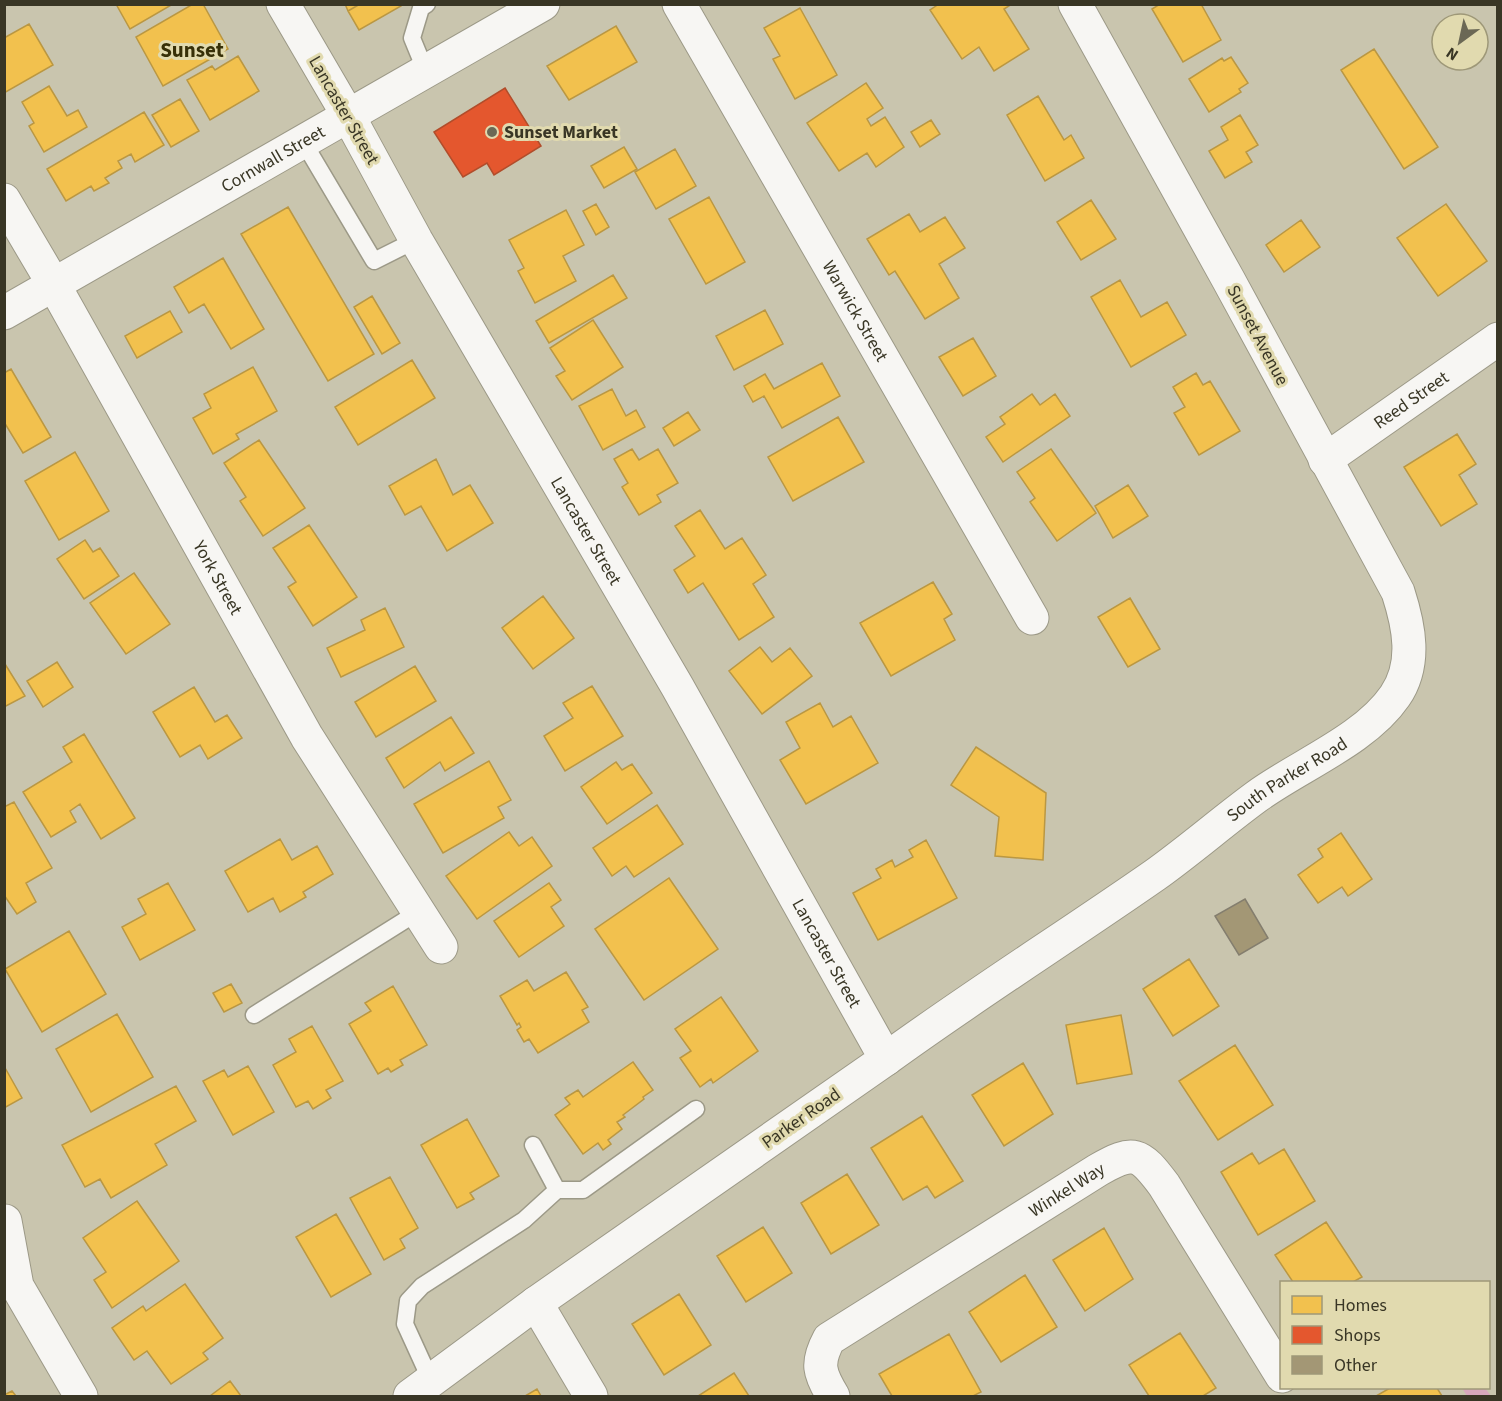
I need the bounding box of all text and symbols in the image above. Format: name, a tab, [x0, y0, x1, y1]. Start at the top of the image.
north arrow	[1430, 12, 1490, 72]
district label: Sunset	[160, 35, 224, 65]
text: N	[1442, 42, 1463, 66]
street label: Lancaster Street	[302, 51, 385, 169]
street label: Cornwall Street	[217, 120, 330, 199]
place label: Sunset Market	[504, 120, 618, 145]
marker: Sunset Market	[485, 125, 499, 139]
street label: Warwick Street	[816, 256, 894, 366]
street label: Sunset Avenue	[1221, 280, 1295, 390]
street label: Reed Street	[1369, 365, 1454, 435]
street label: Lancaster Street	[544, 472, 627, 590]
street label: York Street	[186, 535, 248, 620]
street label: South Parker Road	[1221, 731, 1353, 828]
street label: Lancaster Street	[786, 894, 867, 1013]
street label: Parker Road	[757, 1082, 846, 1155]
street label: Winkel Way	[1024, 1156, 1110, 1223]
legend	[1280, 1281, 1490, 1389]
text: Homes	[1334, 1293, 1387, 1318]
text: Shops	[1334, 1323, 1381, 1348]
text: Other	[1334, 1353, 1378, 1378]

